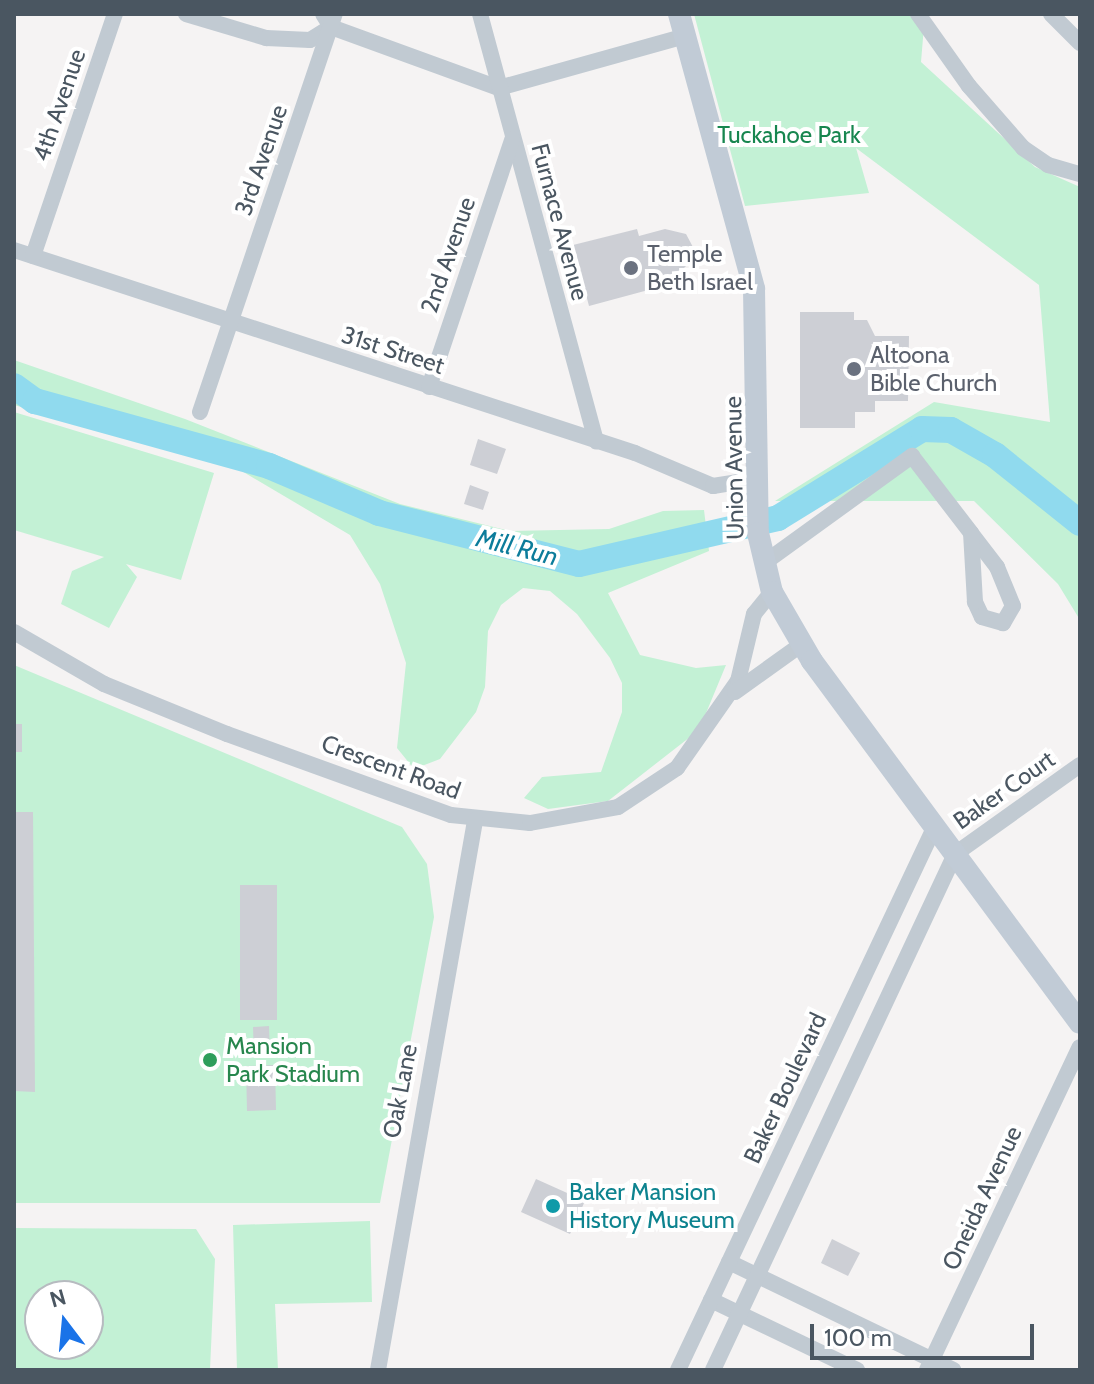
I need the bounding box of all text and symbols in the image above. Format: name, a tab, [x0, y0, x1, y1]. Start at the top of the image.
street label: 4th Avenue	[26, 45, 92, 165]
street label: 3rd Avenue	[229, 101, 293, 219]
park label: Tuckahoe Park	[717, 121, 861, 149]
street label: Furnace Avenue	[525, 140, 595, 304]
street label: 2nd Avenue	[415, 193, 481, 317]
place label: Temple Beth Israel	[647, 240, 753, 296]
marker: Temple Beth Israel	[622, 259, 640, 277]
street label: 31st Street	[338, 320, 448, 380]
place label: Altoona Bible Church	[870, 341, 997, 397]
marker: Altoona Bible Church	[845, 360, 863, 378]
street label: Union Avenue	[718, 396, 750, 540]
water label: Mill Run	[473, 523, 561, 573]
street label: Crescent Road	[318, 729, 464, 805]
street label: Baker Court	[948, 745, 1060, 835]
street label: Baker Boulevard	[738, 1008, 832, 1168]
place label: Mansion Park Stadium	[226, 1032, 360, 1088]
street label: Oak Lane	[377, 1042, 423, 1140]
marker: Mansion Park Stadium	[201, 1051, 219, 1069]
street label: Oneida Avenue	[936, 1121, 1028, 1275]
place label: Baker Mansion History Museum	[569, 1178, 735, 1234]
marker: Baker Mansion History Museum	[544, 1197, 562, 1215]
north arrow	[24, 1280, 104, 1360]
text: N	[47, 1283, 69, 1313]
scale bar	[814, 1308, 1038, 1358]
text: 100 m	[824, 1323, 892, 1352]

